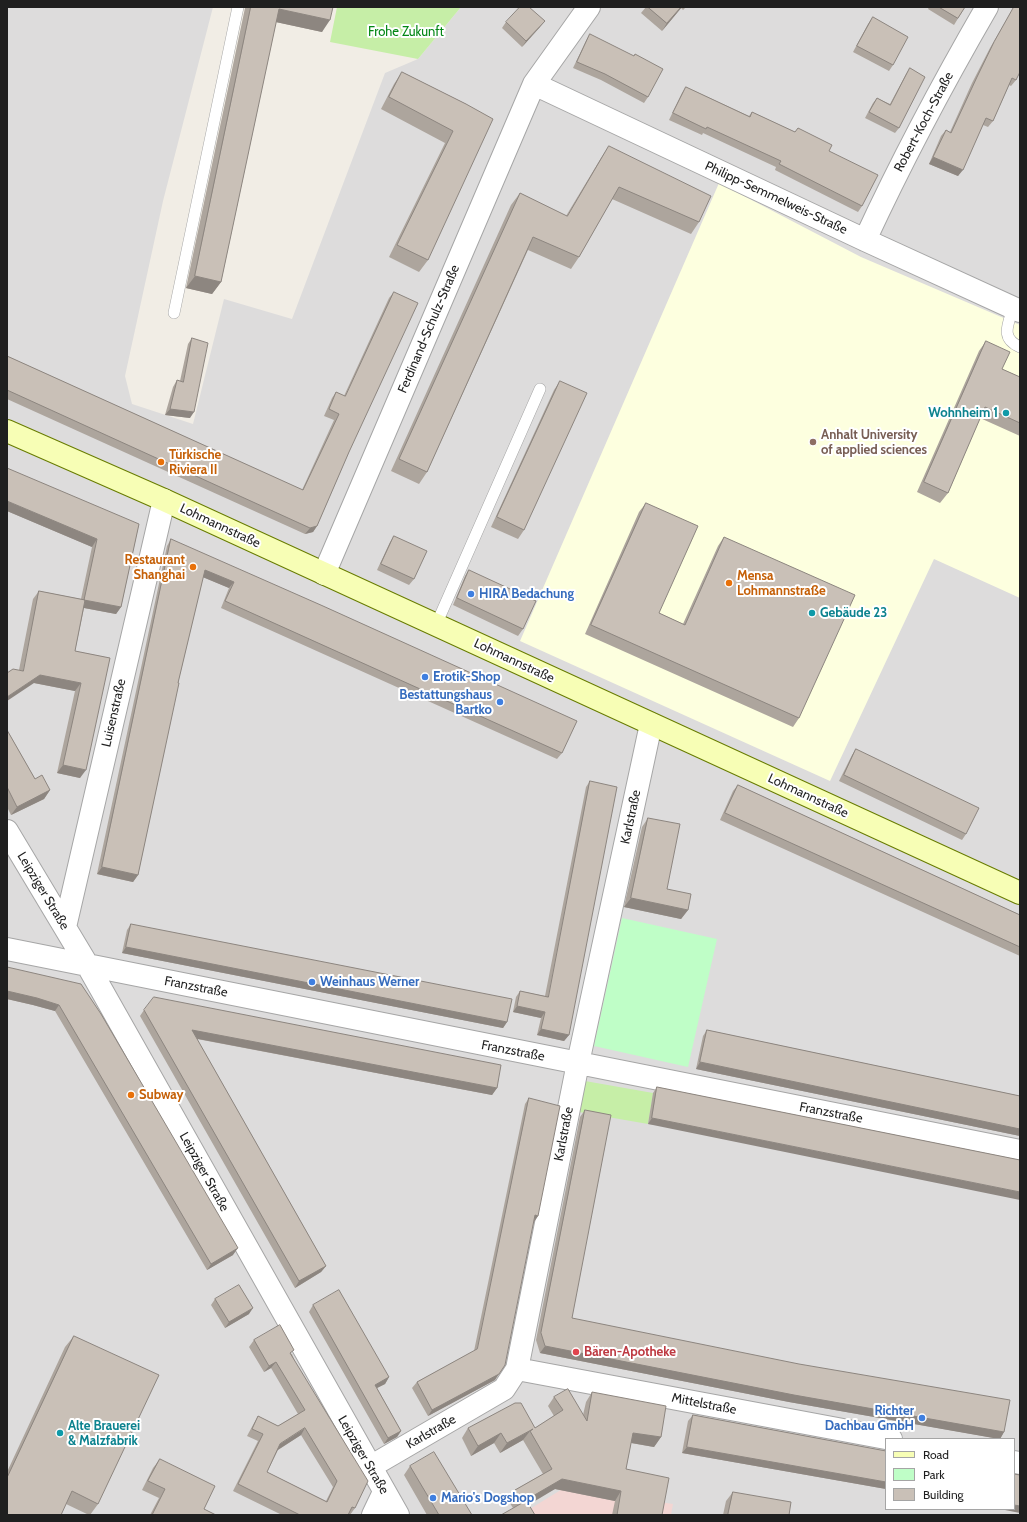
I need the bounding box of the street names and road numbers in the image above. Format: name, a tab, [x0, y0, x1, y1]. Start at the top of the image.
street label: Robert-Koch-Straße	[891, 69, 957, 175]
street label: Philipp-Semmelweis-Straße	[702, 158, 850, 238]
street label: Ferdinand-Schulz-Straße	[395, 262, 463, 396]
street label: Lohmannstraße	[177, 501, 263, 551]
street label: Lohmannstraße	[471, 636, 557, 686]
street label: Luisenstraße	[99, 677, 129, 749]
street label: Lohmannstraße	[765, 771, 851, 821]
street label: Karlstraße	[618, 789, 644, 845]
street label: Leipziger Straße	[14, 849, 72, 933]
street label: Franzstraße	[163, 973, 229, 1001]
street label: Franzstraße	[480, 1037, 546, 1065]
street label: Franzstraße	[798, 1099, 864, 1127]
street label: Karlstraße	[551, 1106, 577, 1162]
street label: Leipziger Straße	[176, 1130, 232, 1214]
street label: Mittelstraße	[670, 1390, 738, 1418]
street label: Karlstraße	[403, 1412, 459, 1452]
street label: Leipziger Straße	[334, 1413, 392, 1497]

